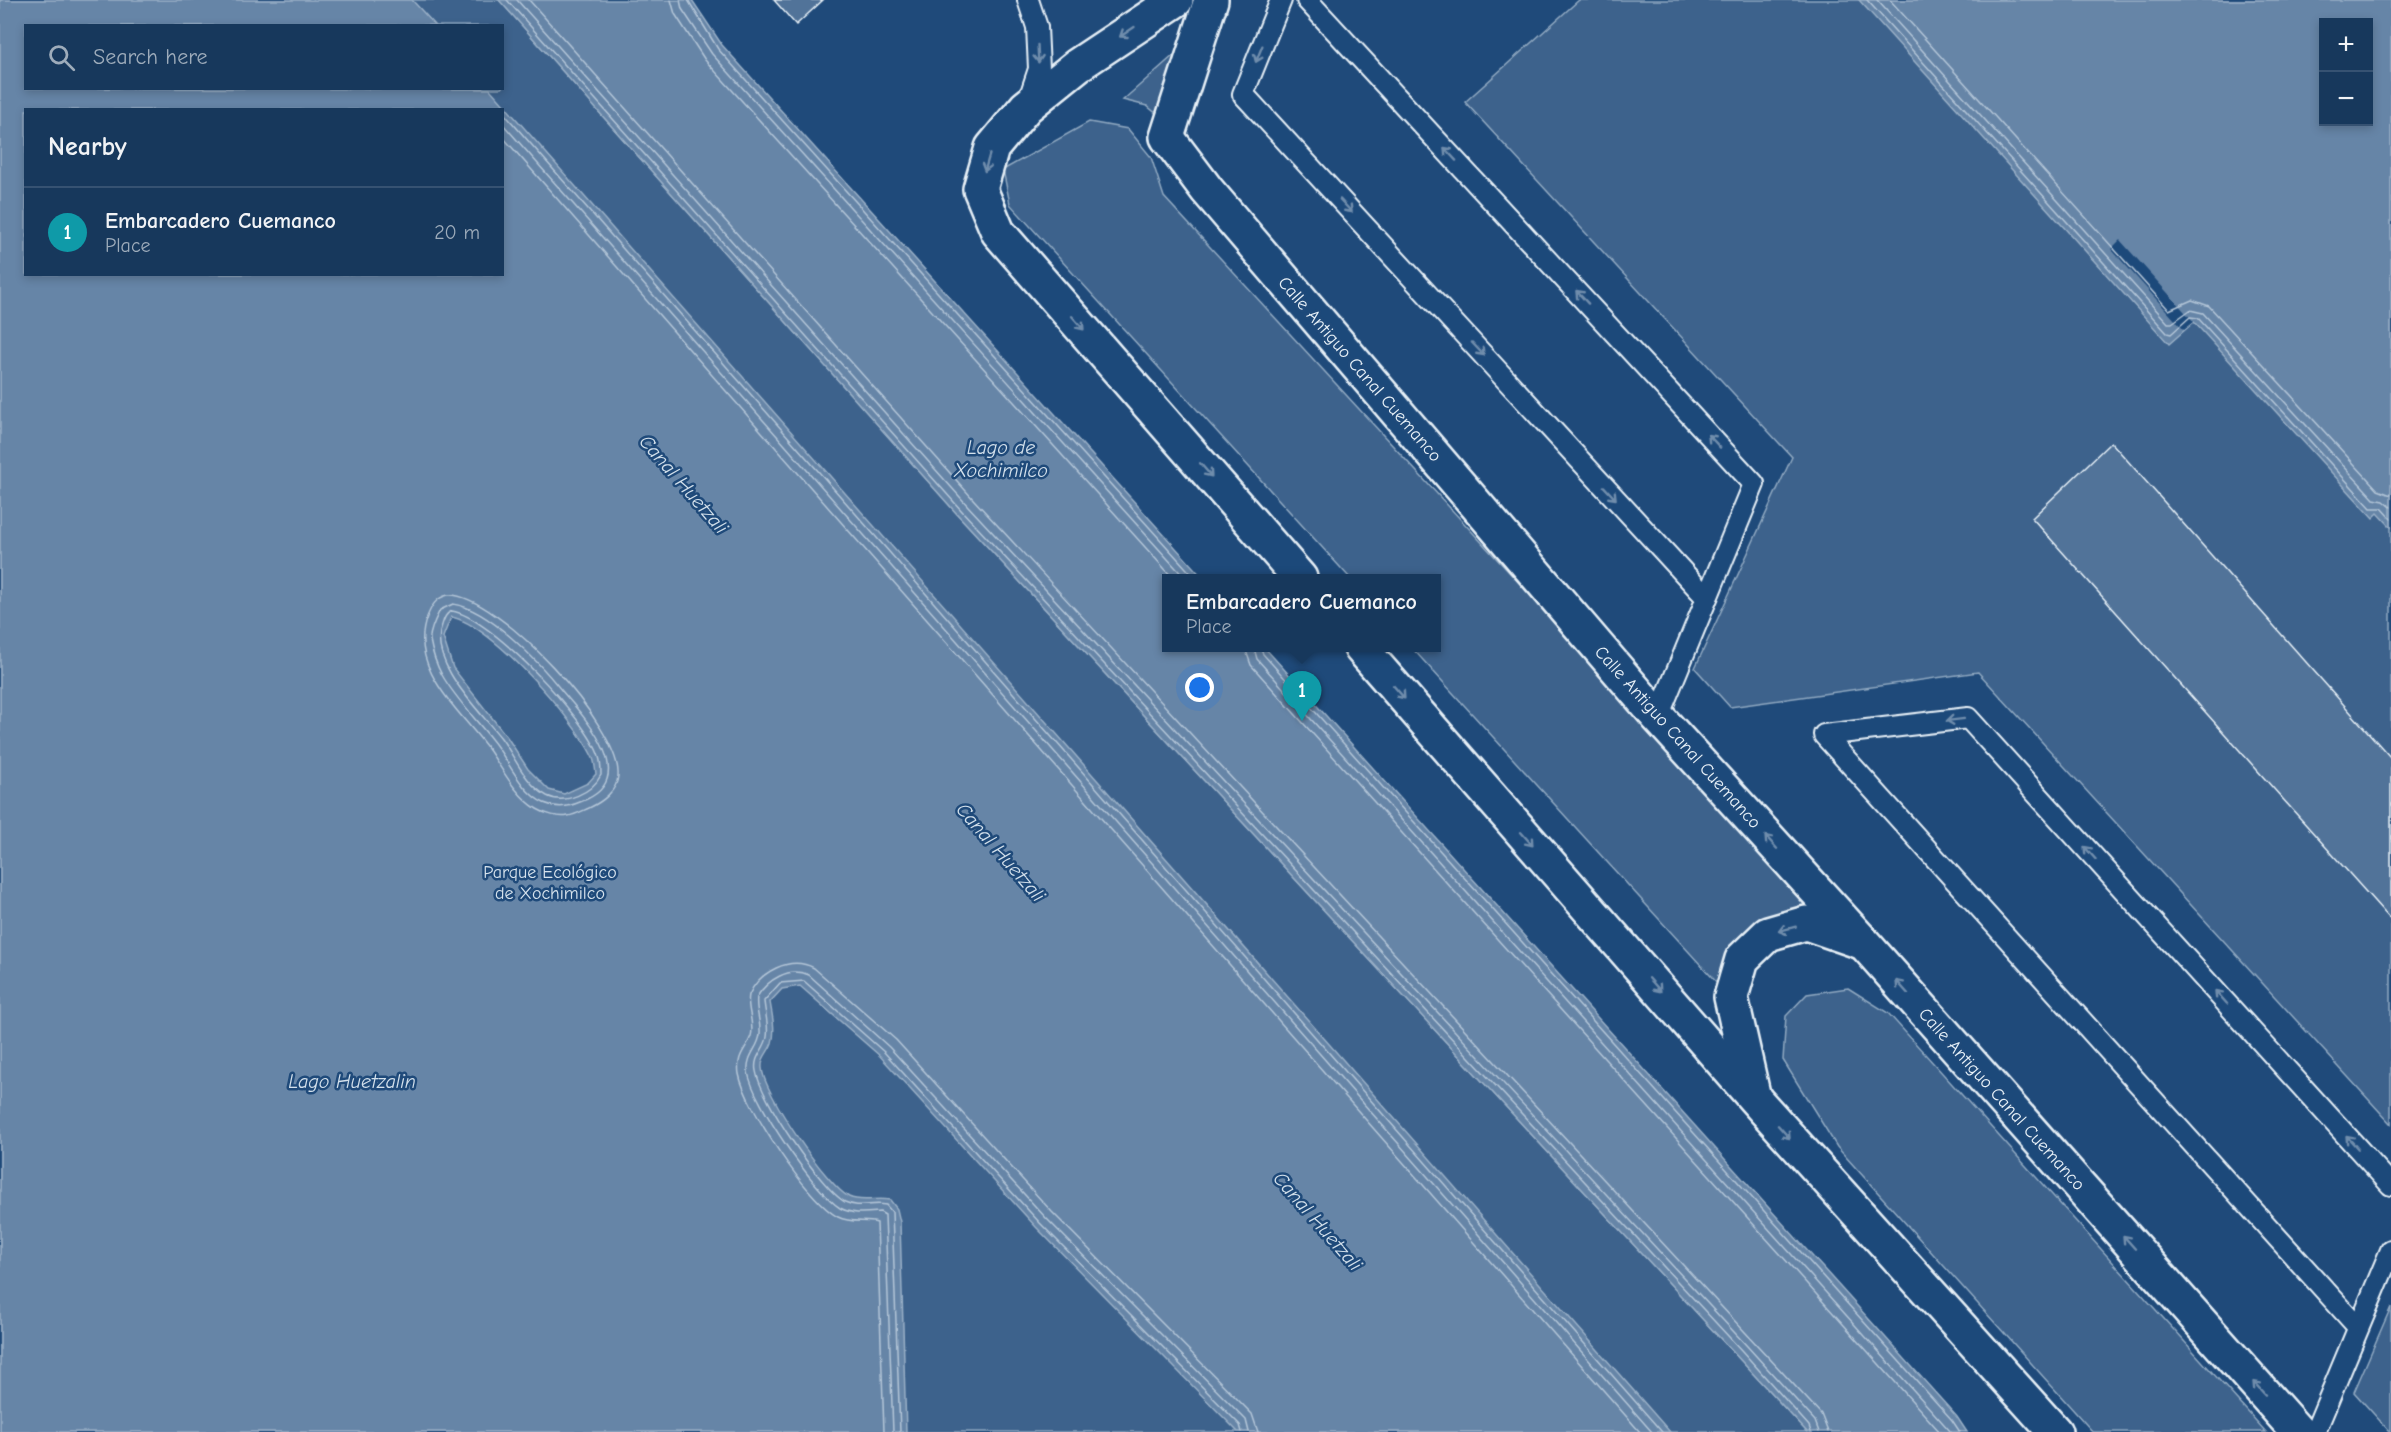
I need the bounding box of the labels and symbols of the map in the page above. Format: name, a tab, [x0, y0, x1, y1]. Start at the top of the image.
one-way arrow	[1119, 27, 1136, 39]
one-way arrow	[1033, 43, 1044, 63]
one-way arrow	[1253, 45, 1264, 63]
one-way arrow	[1442, 147, 1457, 162]
one-way arrow	[981, 153, 992, 172]
one-way arrow	[1338, 198, 1352, 213]
street label: Calle Antiguo Canal Cuemanco	[1274, 273, 1446, 466]
one-way arrow	[1575, 290, 1589, 305]
one-way arrow	[1071, 315, 1085, 330]
one-way arrow	[1471, 342, 1485, 357]
water label: Canal Huetzali	[634, 430, 733, 539]
one-way arrow	[1707, 433, 1721, 448]
water label: Lago de Xochimilco	[953, 436, 1048, 482]
one-way arrow	[1199, 462, 1213, 477]
one-way arrow	[1603, 485, 1617, 500]
street label: Calle Antiguo Canal Cuemanco	[1590, 642, 1765, 833]
pin: 1	[1282, 672, 1322, 721]
your location	[1185, 673, 1214, 702]
one-way arrow	[1392, 684, 1406, 699]
one-way arrow	[1945, 714, 1965, 725]
water label: Canal Huetzali	[951, 798, 1050, 907]
one-way arrow	[1520, 831, 1534, 846]
one-way arrow	[1765, 835, 1779, 850]
one-way arrow	[2083, 846, 2097, 861]
park label: Parque Ecológico de Xochimilco	[483, 862, 617, 904]
one-way arrow	[1778, 923, 1797, 935]
one-way arrow	[1648, 978, 1662, 993]
one-way arrow	[1895, 980, 1909, 995]
one-way arrow	[2214, 990, 2228, 1005]
street label: Calle Antiguo Canal Cuemanco	[1914, 1004, 2089, 1195]
water label: Lago Huetzalin	[288, 1070, 416, 1093]
one-way arrow	[1777, 1124, 1791, 1139]
one-way arrow	[2345, 1135, 2359, 1150]
water label: Canal Huetzali	[1268, 1167, 1367, 1276]
one-way arrow	[2122, 1235, 2136, 1250]
one-way arrow	[2252, 1381, 2266, 1396]

